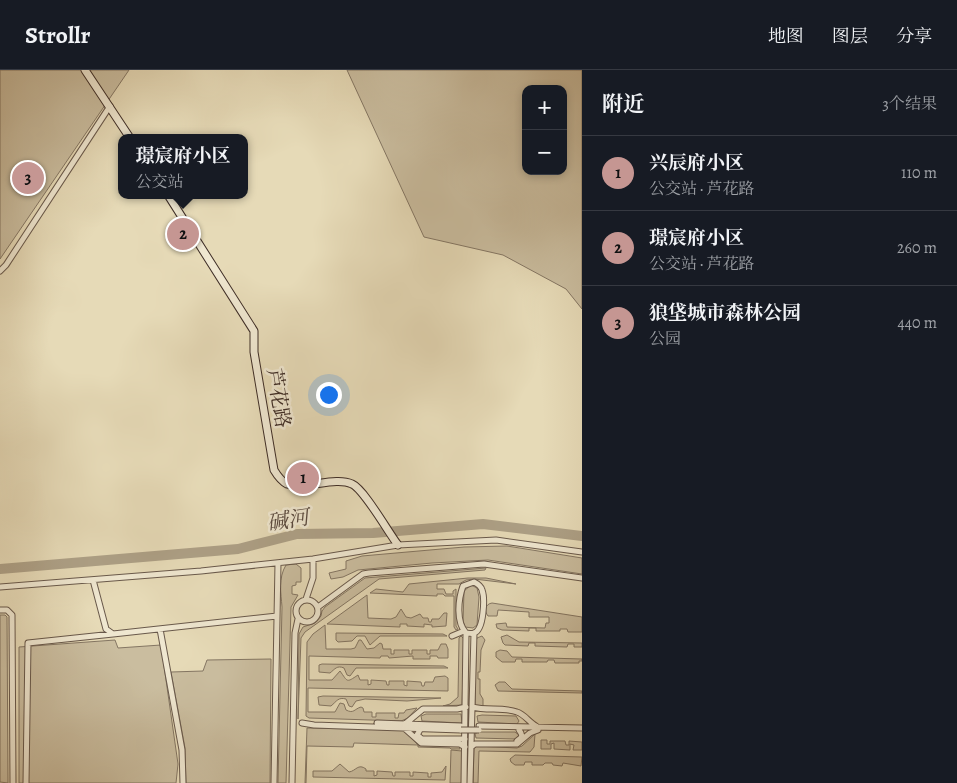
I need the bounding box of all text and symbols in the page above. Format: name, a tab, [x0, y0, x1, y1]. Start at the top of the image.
text: Strollr	[25, 19, 90, 51]
text: 地图	[768, 24, 804, 48]
text: 图层	[832, 24, 868, 48]
text: 分享	[896, 24, 932, 48]
map controls	[522, 85, 567, 175]
button: +	[522, 85, 567, 130]
text: 附近	[602, 90, 644, 118]
text: 3个结果	[882, 93, 937, 115]
button: −	[522, 130, 567, 175]
popup	[118, 134, 248, 199]
text: 璟宸府小区	[135, 143, 231, 169]
text: 兴辰府小区	[649, 150, 744, 176]
pin: 3	[12, 159, 44, 197]
text: 1	[615, 162, 621, 184]
text: 110 m	[901, 162, 937, 184]
text: 公交站	[135, 171, 184, 193]
text: 公交站 · 芦花路	[649, 178, 755, 200]
pin: 2	[167, 215, 199, 253]
text: 璟宸府小区	[649, 225, 744, 251]
text: 2	[614, 237, 622, 259]
text: 260 m	[897, 237, 937, 259]
text: 公交站 · 芦花路	[649, 253, 755, 275]
text: 狼垡城市森林公园	[649, 300, 801, 326]
text: 3	[615, 312, 621, 334]
text: 440 m	[897, 312, 937, 334]
text: 公园	[649, 328, 681, 350]
street label: 芦花路	[260, 366, 297, 430]
your location	[316, 382, 342, 408]
pin: 1	[287, 459, 319, 497]
water label: 碱河	[265, 502, 315, 537]

